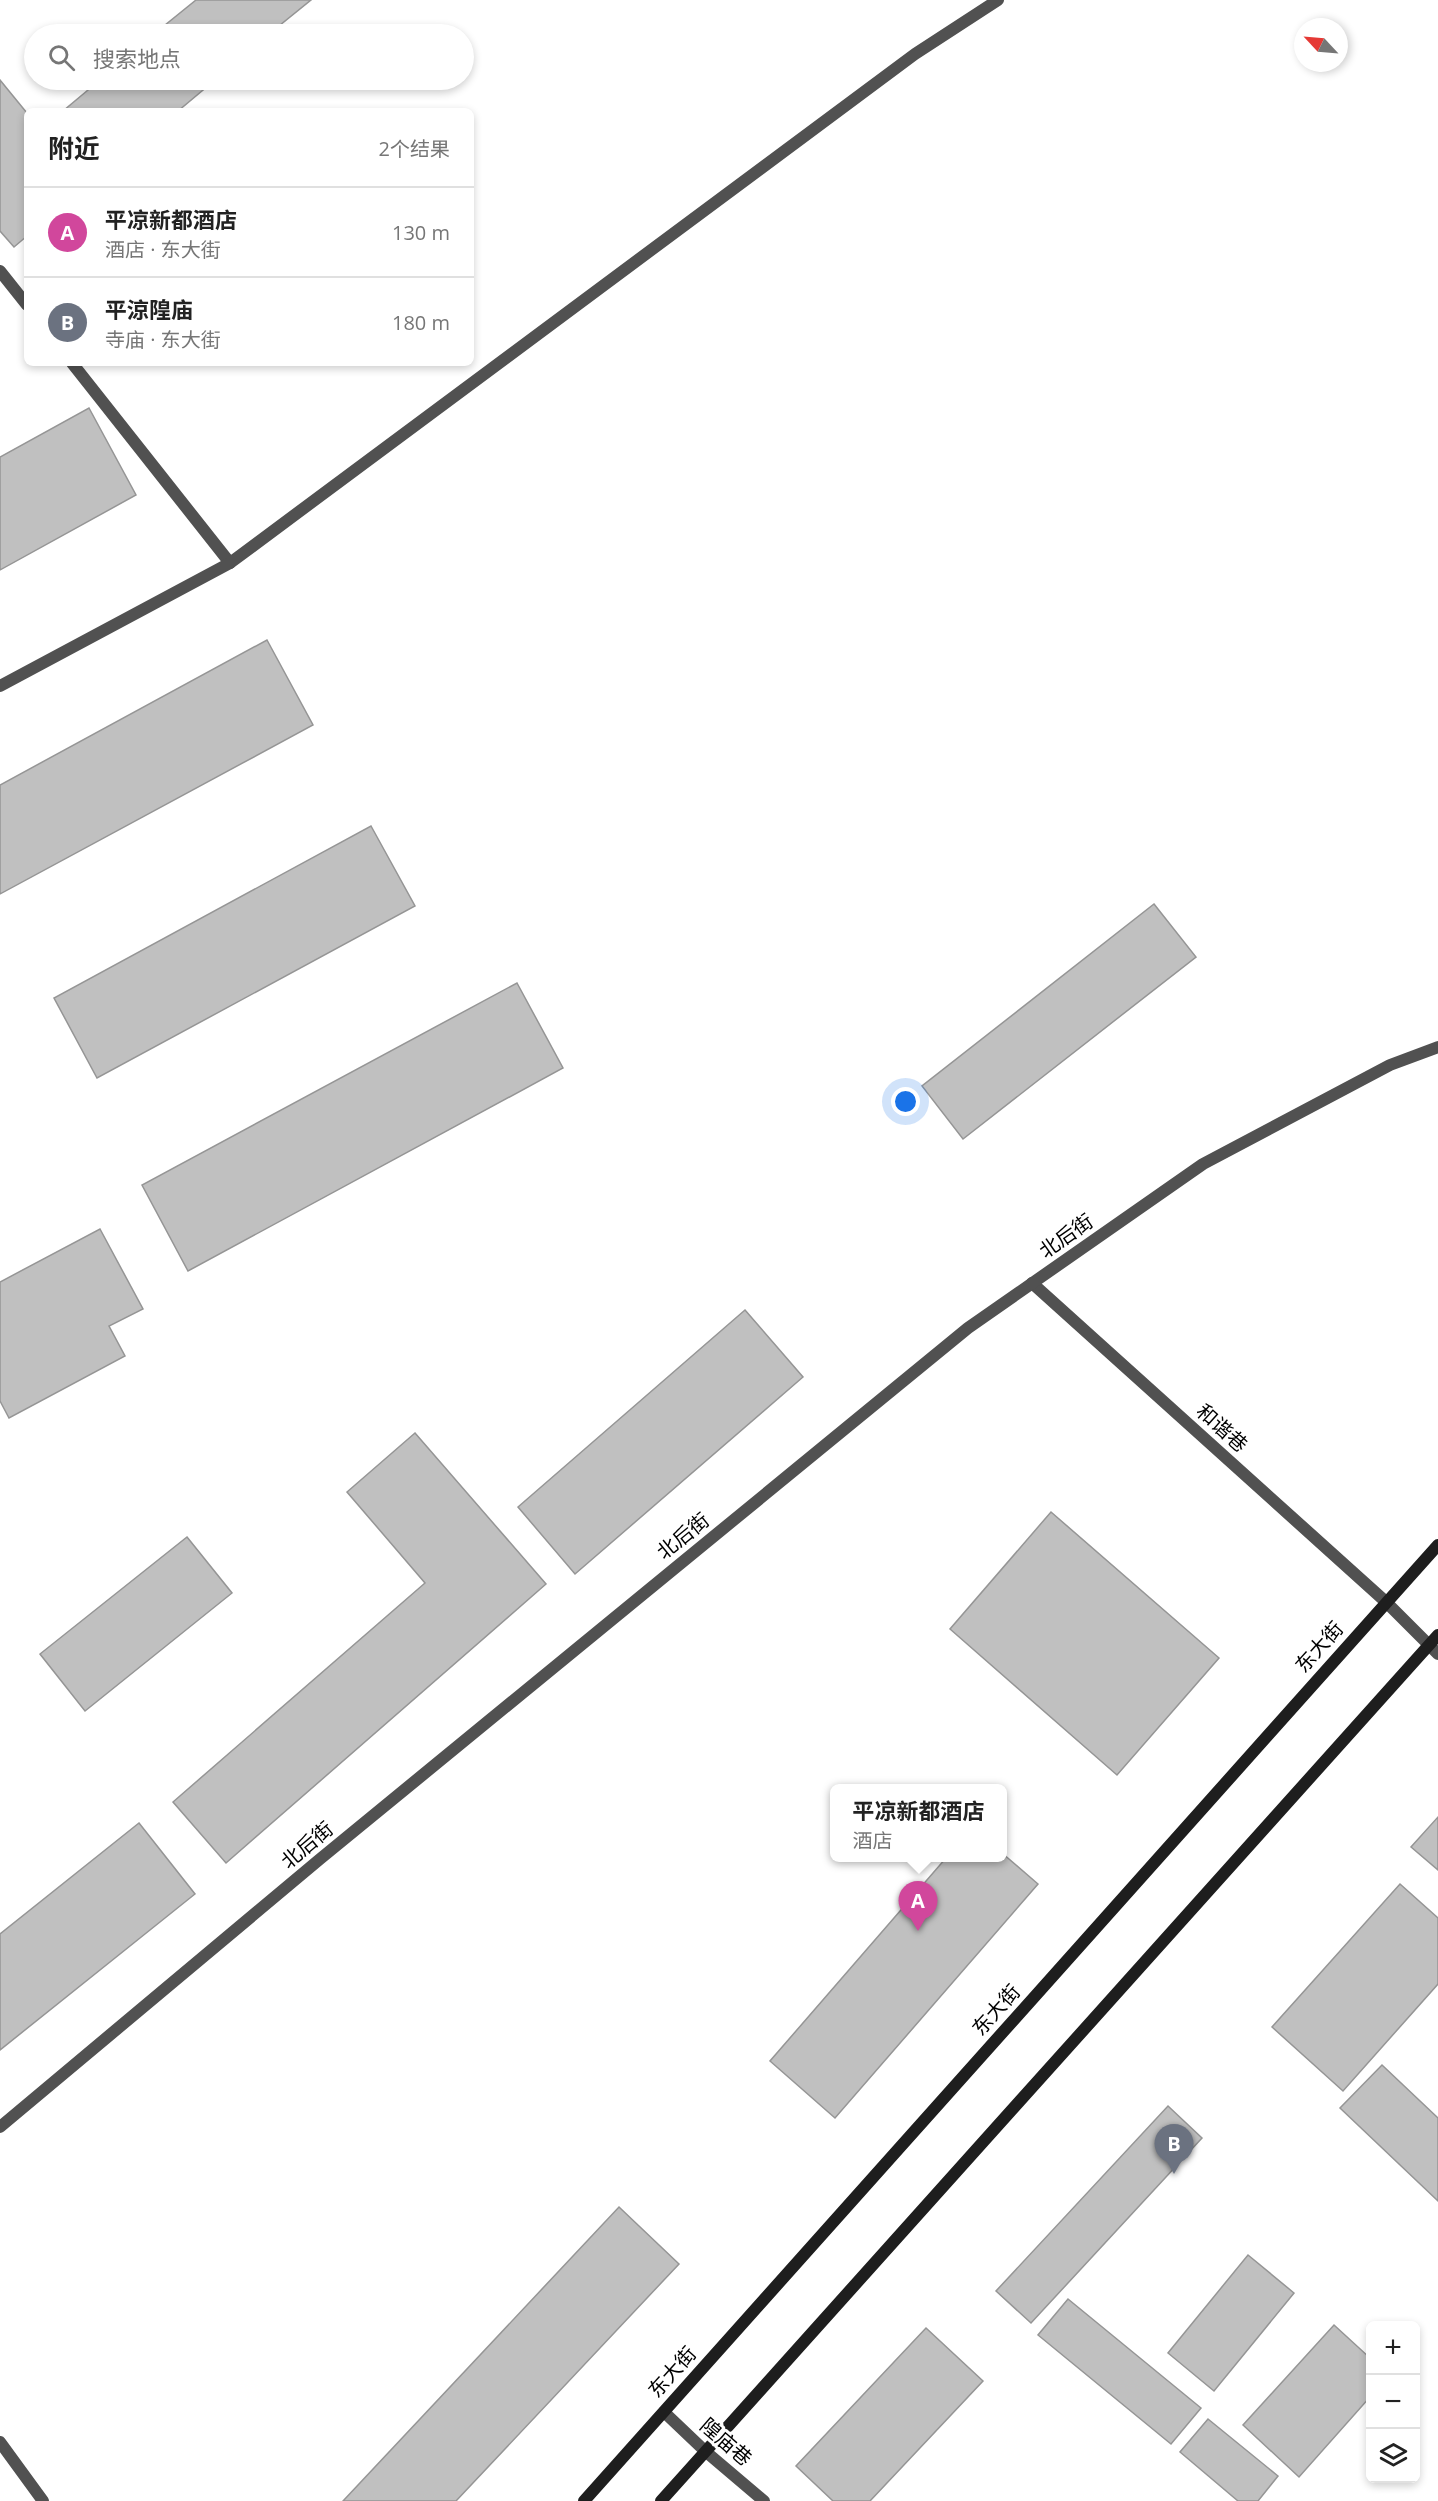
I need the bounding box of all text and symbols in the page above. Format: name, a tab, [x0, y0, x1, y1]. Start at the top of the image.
north arrow	[1294, 18, 1348, 72]
search box	[24, 24, 474, 90]
icon: search	[45, 41, 78, 74]
text: 搜索地点	[93, 43, 181, 73]
text: 附近	[48, 130, 100, 166]
text: 2个结果	[379, 135, 450, 162]
text: 平凉新都酒店	[105, 204, 237, 234]
text: A	[61, 219, 74, 246]
text: 130 m	[392, 219, 450, 246]
text: 酒店 · 东大街	[105, 236, 221, 263]
text: 平涼隍庙	[105, 294, 193, 324]
text: B	[61, 309, 74, 336]
text: 180 m	[392, 309, 450, 336]
text: 寺庙 · 东大街	[105, 326, 221, 353]
your location	[891, 1087, 920, 1116]
street label: 北后街	[1033, 1207, 1098, 1264]
street label: 和谐巷	[1191, 1398, 1254, 1458]
street label: 北后街	[651, 1506, 714, 1565]
street label: 东大街	[1289, 1615, 1349, 1678]
popup	[830, 1784, 1007, 1862]
text: 平凉新都酒店	[852, 1795, 985, 1825]
street label: 北后街	[275, 1815, 338, 1874]
text: 酒店	[852, 1827, 892, 1854]
pin: A	[898, 1882, 938, 1931]
street label: 东大街	[966, 1978, 1026, 2041]
pin: B	[1154, 2124, 1194, 2174]
map controls	[1366, 2321, 1420, 2483]
button: +	[1366, 2321, 1420, 2375]
street label: 东大街	[642, 2340, 702, 2403]
button: −	[1366, 2375, 1420, 2429]
street label: 隍庙巷	[695, 2412, 758, 2471]
button: layers	[1366, 2429, 1420, 2483]

